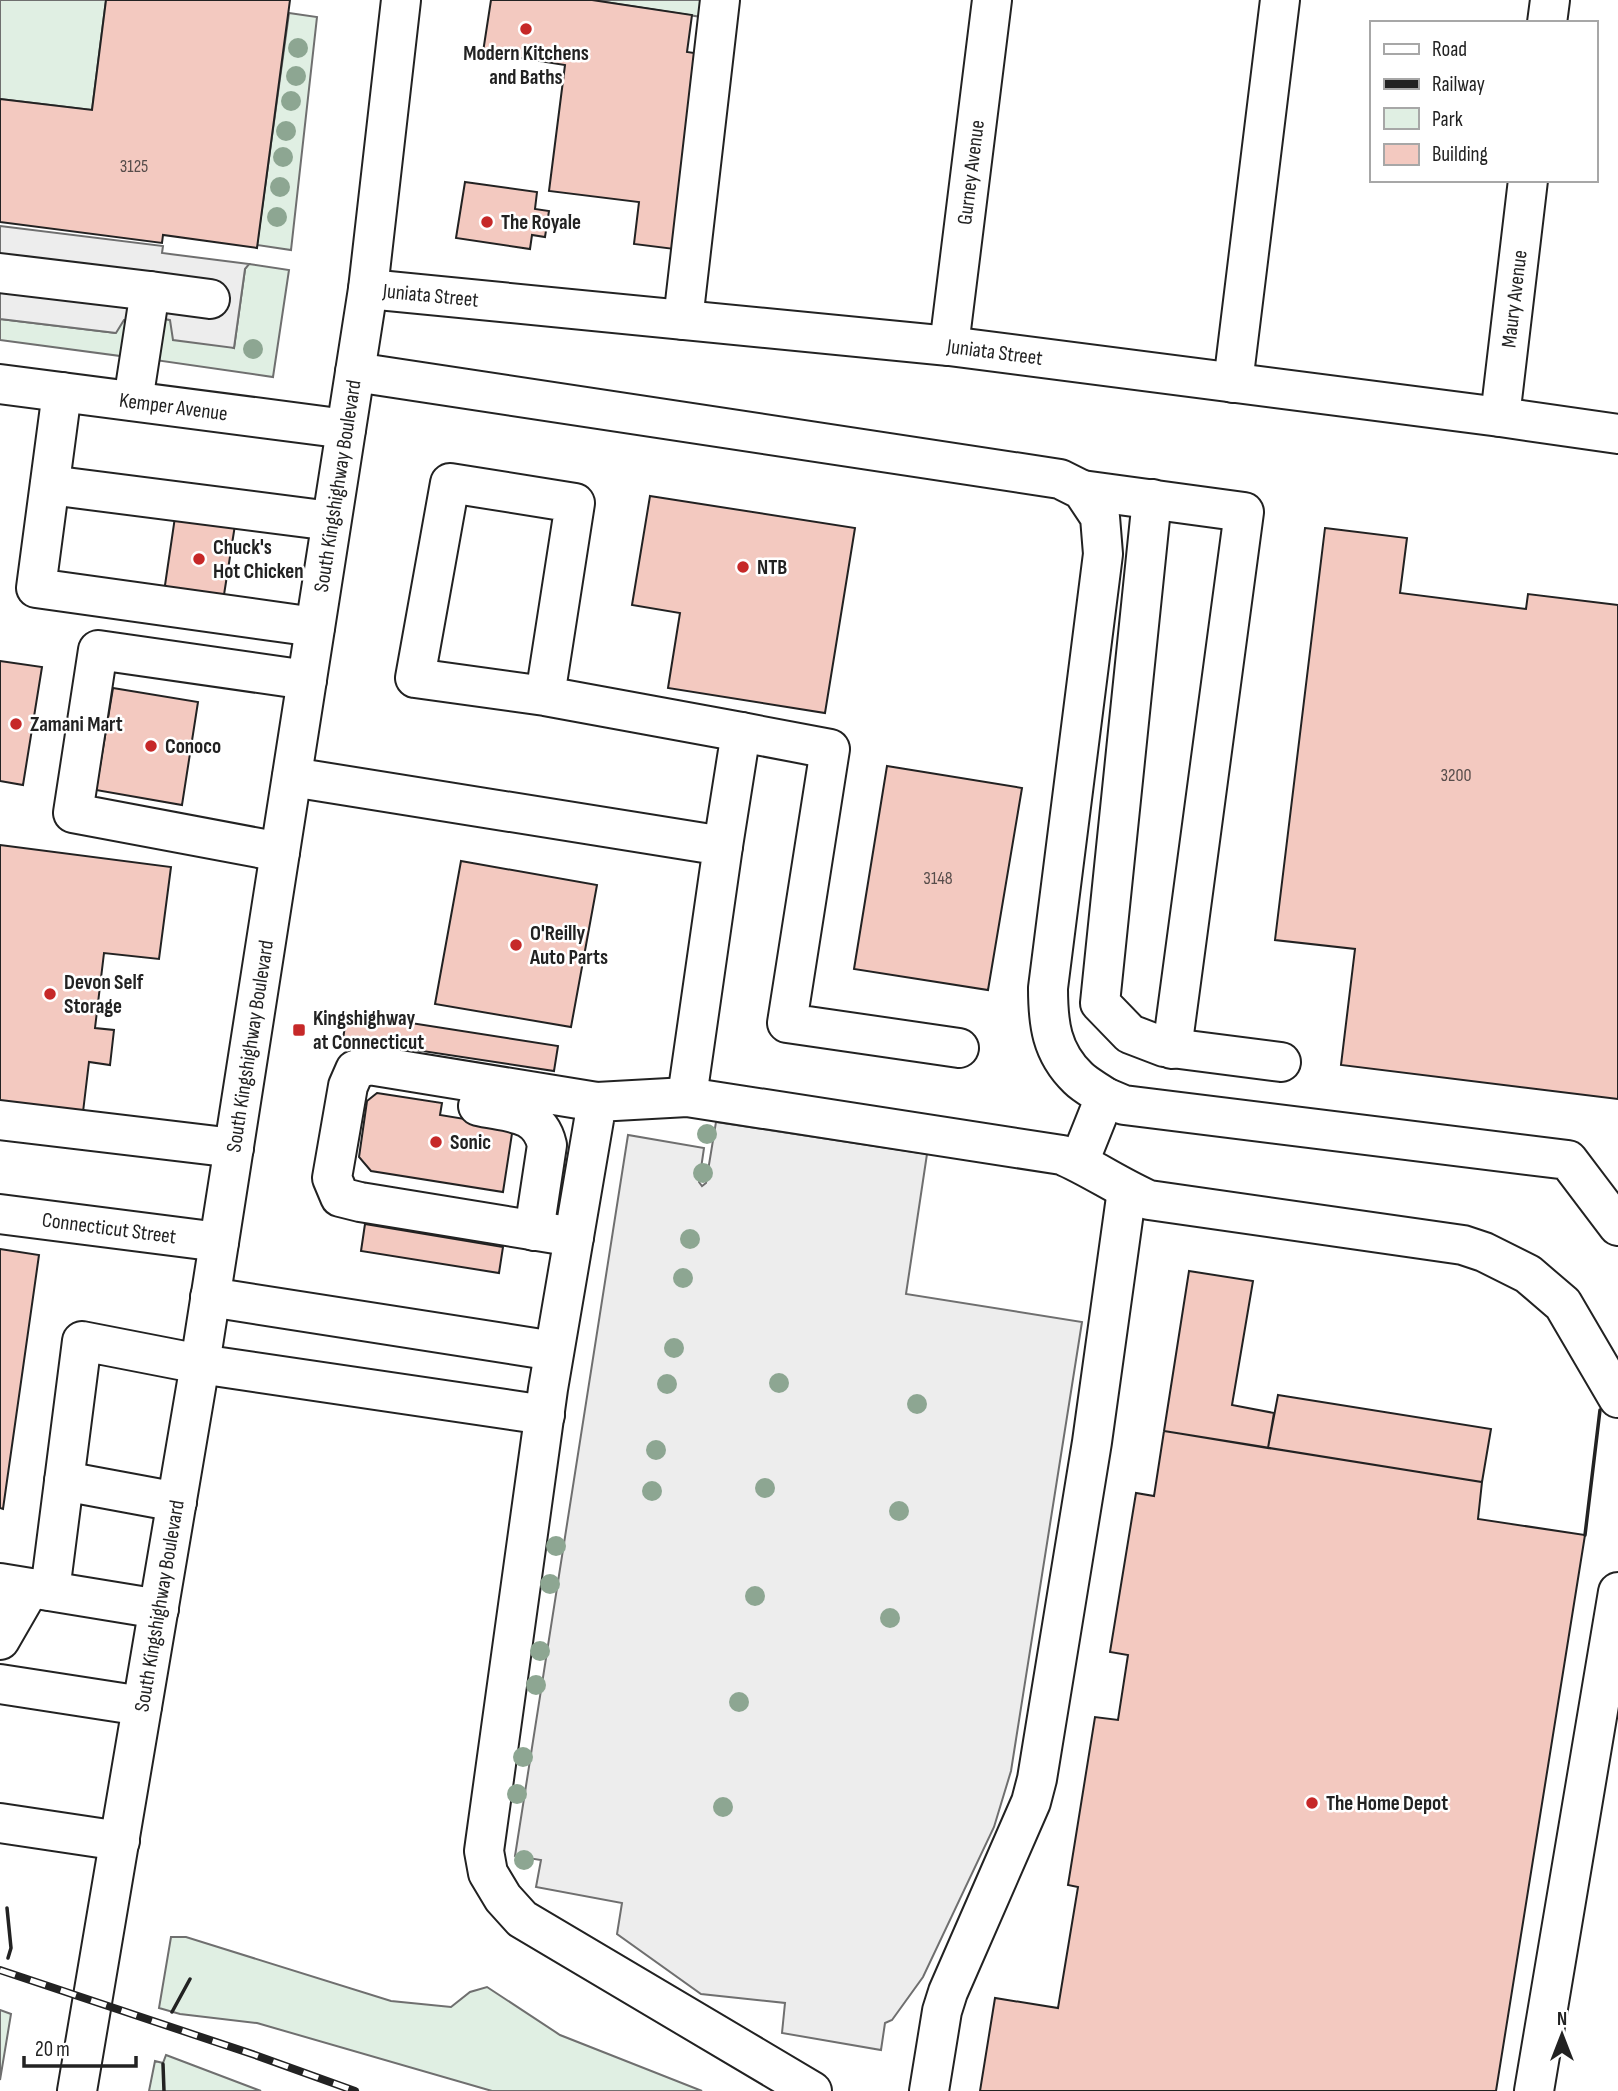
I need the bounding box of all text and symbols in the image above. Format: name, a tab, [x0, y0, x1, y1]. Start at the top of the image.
marker: Modern Kitchens and Baths	[518, 21, 534, 37]
legend	[1370, 21, 1597, 182]
text: Road	[1432, 37, 1467, 62]
place label: Modern Kitchens and Baths	[463, 41, 589, 90]
text: Railway	[1432, 72, 1485, 97]
text: Park	[1432, 107, 1463, 132]
street label: Gurney Avenue	[952, 118, 989, 226]
text: Building	[1432, 142, 1488, 167]
house number: 3125	[120, 156, 148, 177]
place label: The Royale	[501, 210, 581, 235]
marker: The Royale	[479, 214, 495, 230]
street label: Maury Avenue	[1496, 248, 1532, 349]
street label: Juniata Street	[381, 278, 480, 312]
street label: Juniata Street	[945, 333, 1044, 370]
street label: South Kingshighway Boulevard	[308, 378, 366, 594]
street label: Kemper Avenue	[118, 387, 229, 426]
place label: Chuck's Hot Chicken	[213, 535, 304, 584]
marker: Chuck's Hot Chicken	[191, 551, 207, 567]
place label: NTB	[757, 555, 787, 580]
marker: NTB	[735, 559, 751, 575]
place label: Zamani Mart	[30, 712, 123, 737]
marker: Zamani Mart	[8, 716, 24, 732]
place label: Conoco	[165, 734, 221, 759]
marker: Conoco	[143, 738, 159, 754]
house number: 3200	[1440, 765, 1472, 786]
house number: 3148	[923, 868, 953, 889]
place label: O'Reilly Auto Parts	[529, 921, 608, 970]
marker: O'Reilly Auto Parts	[508, 937, 524, 953]
street label: South Kingshighway Boulevard	[221, 938, 279, 1154]
place label: Devon Self Storage	[64, 970, 144, 1019]
marker: Devon Self Storage	[42, 986, 58, 1002]
place label: Kingshighway at Connecticut	[313, 1006, 424, 1055]
marker: Kingshighway at Connecticut	[291, 1022, 307, 1038]
place label: Sonic	[450, 1130, 491, 1155]
marker: Sonic	[428, 1134, 444, 1150]
street label: Connecticut Street	[41, 1207, 178, 1249]
street label: South Kingshighway Boulevard	[129, 1498, 189, 1714]
place label: The Home Depot	[1326, 1791, 1448, 1816]
marker: The Home Depot	[1304, 1795, 1320, 1811]
north arrow	[1527, 2000, 1597, 2070]
text: N	[1557, 2008, 1567, 2031]
scale bar	[24, 2024, 136, 2068]
text: 20 m	[35, 2037, 70, 2062]

